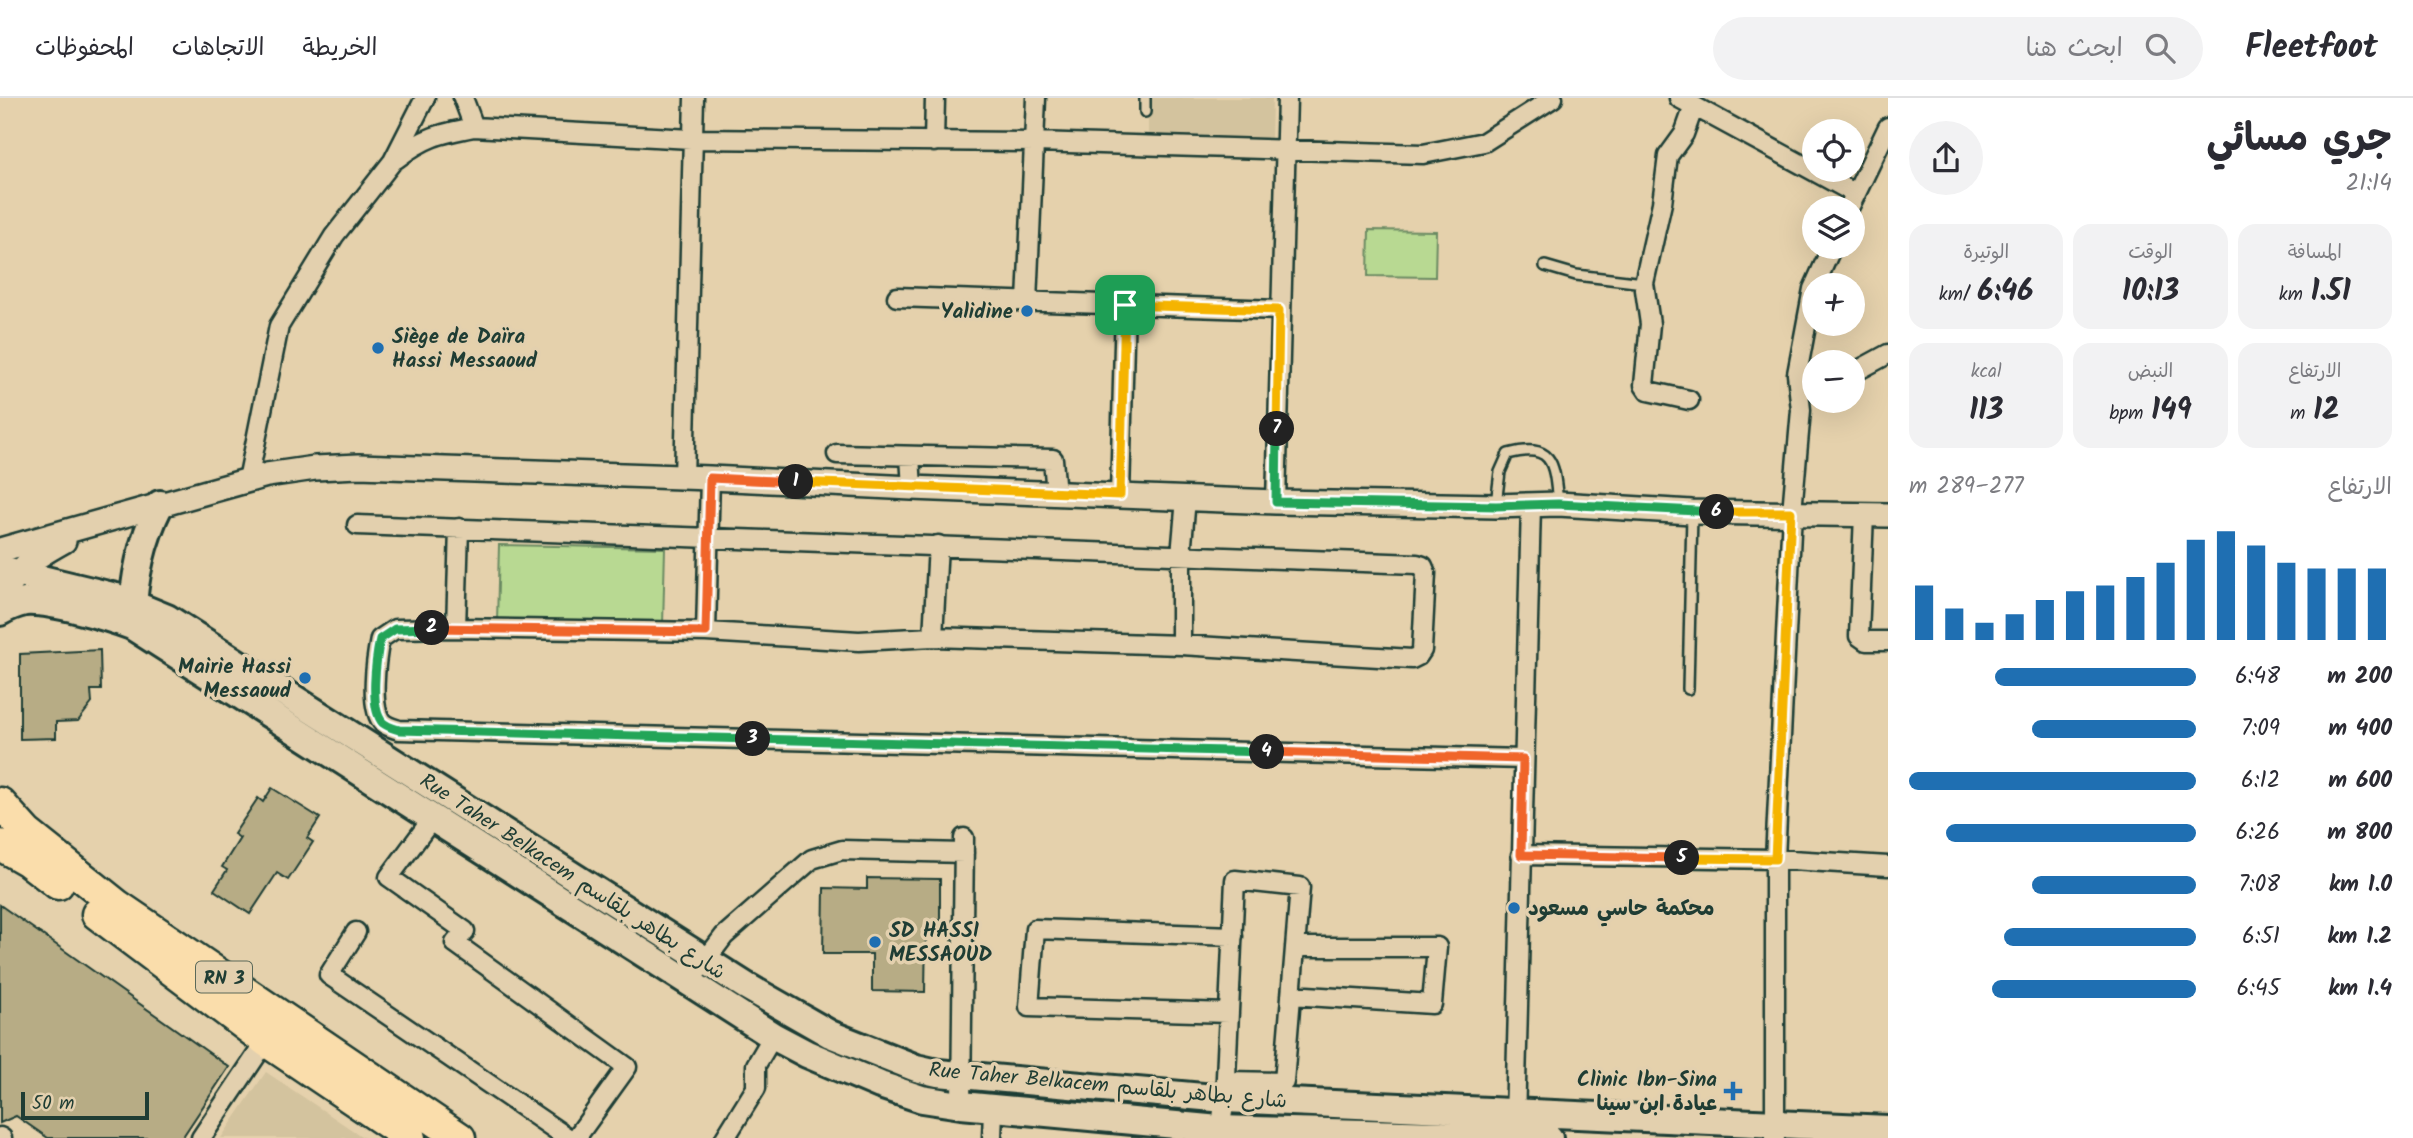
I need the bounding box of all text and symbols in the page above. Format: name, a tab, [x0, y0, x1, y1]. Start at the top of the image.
search box	[1713, 17, 2203, 80]
text: Fleetfoot	[2245, 22, 2378, 75]
text: ابحث هنا	[2026, 28, 2123, 70]
text: المحفوظات	[35, 29, 134, 68]
text: الاتجاهات	[172, 29, 265, 68]
text: الخريطة	[303, 29, 377, 68]
icon: search	[2141, 29, 2179, 67]
text: جري مسائي	[2207, 110, 2392, 170]
map controls	[1802, 119, 1865, 413]
button: locate	[1802, 119, 1865, 182]
button: share	[1909, 121, 1983, 195]
text: 21:14	[2346, 166, 2392, 202]
button: layers	[1802, 196, 1865, 259]
text: الوتيرة	[1963, 238, 2009, 268]
text: الوقت	[2128, 238, 2173, 268]
text: المسافة	[2288, 238, 2342, 268]
text: 6:46	[1977, 268, 2034, 316]
text: 10:13	[2122, 268, 2179, 316]
text: 1.51	[2310, 268, 2351, 316]
button: +	[1802, 273, 1865, 336]
pin	[1095, 275, 1155, 335]
text: /km	[1939, 280, 1977, 310]
text: km	[2279, 280, 2310, 310]
icon: arrive	[1106, 286, 1144, 324]
place label: Yalidine	[941, 296, 1013, 329]
marker: Yalidine	[1019, 303, 1035, 319]
place label: Siège de Daïra Hassi Messaoud	[392, 321, 538, 378]
marker: Siège de Daïra Hassi Messaoud	[370, 340, 386, 356]
button: −	[1802, 350, 1865, 413]
text: kcal	[1971, 357, 2002, 387]
text: النبض	[2128, 357, 2173, 387]
text: الارتفاع	[2288, 357, 2341, 387]
text: 113	[1969, 387, 2003, 435]
text: 149	[2151, 387, 2192, 435]
text: 12	[2313, 387, 2339, 435]
text: bpm	[2109, 399, 2151, 429]
text: m	[2290, 399, 2313, 429]
pin: 7	[1260, 412, 1294, 446]
text: 7	[1272, 413, 1281, 443]
pin: 1	[778, 464, 814, 500]
text: 1	[793, 466, 798, 496]
text: 277–289 m	[1909, 469, 2024, 505]
text: الارتفاع	[2328, 470, 2392, 506]
pin: 6	[1700, 494, 1734, 530]
text: 6	[1711, 496, 1722, 526]
pin: 2	[414, 610, 450, 646]
text: 2	[426, 612, 437, 642]
place label: Mairie Hassi Messaoud	[178, 651, 292, 708]
text: 6:48	[2235, 659, 2280, 695]
text: 200 m	[2327, 659, 2392, 695]
marker: Mairie Hassi Messaoud	[297, 670, 313, 686]
text: 7:09	[2241, 711, 2280, 747]
text: 400 m	[2328, 711, 2392, 747]
pin: 3	[736, 722, 770, 756]
text: 3	[747, 723, 758, 753]
pin: 4	[1250, 734, 1284, 770]
text: 4	[1261, 736, 1272, 766]
text: 6:12	[2241, 763, 2280, 799]
text: 600 m	[2328, 763, 2392, 799]
street label: Rue Taher Belkacem شارع بطاهر بلقاسم	[412, 766, 732, 989]
text: 6:26	[2235, 815, 2280, 851]
text: 800 m	[2327, 815, 2392, 851]
pin: 5	[1664, 840, 1700, 876]
text: 5	[1677, 842, 1686, 872]
text: 7:08	[2238, 867, 2280, 903]
text: 1.0 km	[2329, 867, 2392, 903]
place label: محكمة حاسي مسعود	[1528, 893, 1715, 927]
marker: محكمة حاسي مسعود	[1506, 900, 1522, 916]
place label: SD HASSI MESSAOUD	[889, 915, 992, 972]
text: 6:51	[2242, 919, 2280, 955]
text: 1.2 km	[2327, 919, 2392, 955]
marker: SD HASSI MESSAOUD	[867, 934, 883, 950]
road number: RN 3	[196, 962, 252, 992]
text: 6:45	[2237, 971, 2280, 1007]
text: 1.4 km	[2328, 971, 2392, 1007]
street label: Rue Taher Belkacem شارع بطاهر بلقاسم	[927, 1054, 1288, 1119]
place label: Clinic Ibn-Sina عيادة ابن سينا	[1577, 1064, 1717, 1121]
marker: Clinic Ibn-Sina عيادة ابن سينا	[1723, 1081, 1743, 1101]
scale bar	[21, 1089, 149, 1121]
text: 50 m	[32, 1089, 74, 1119]

